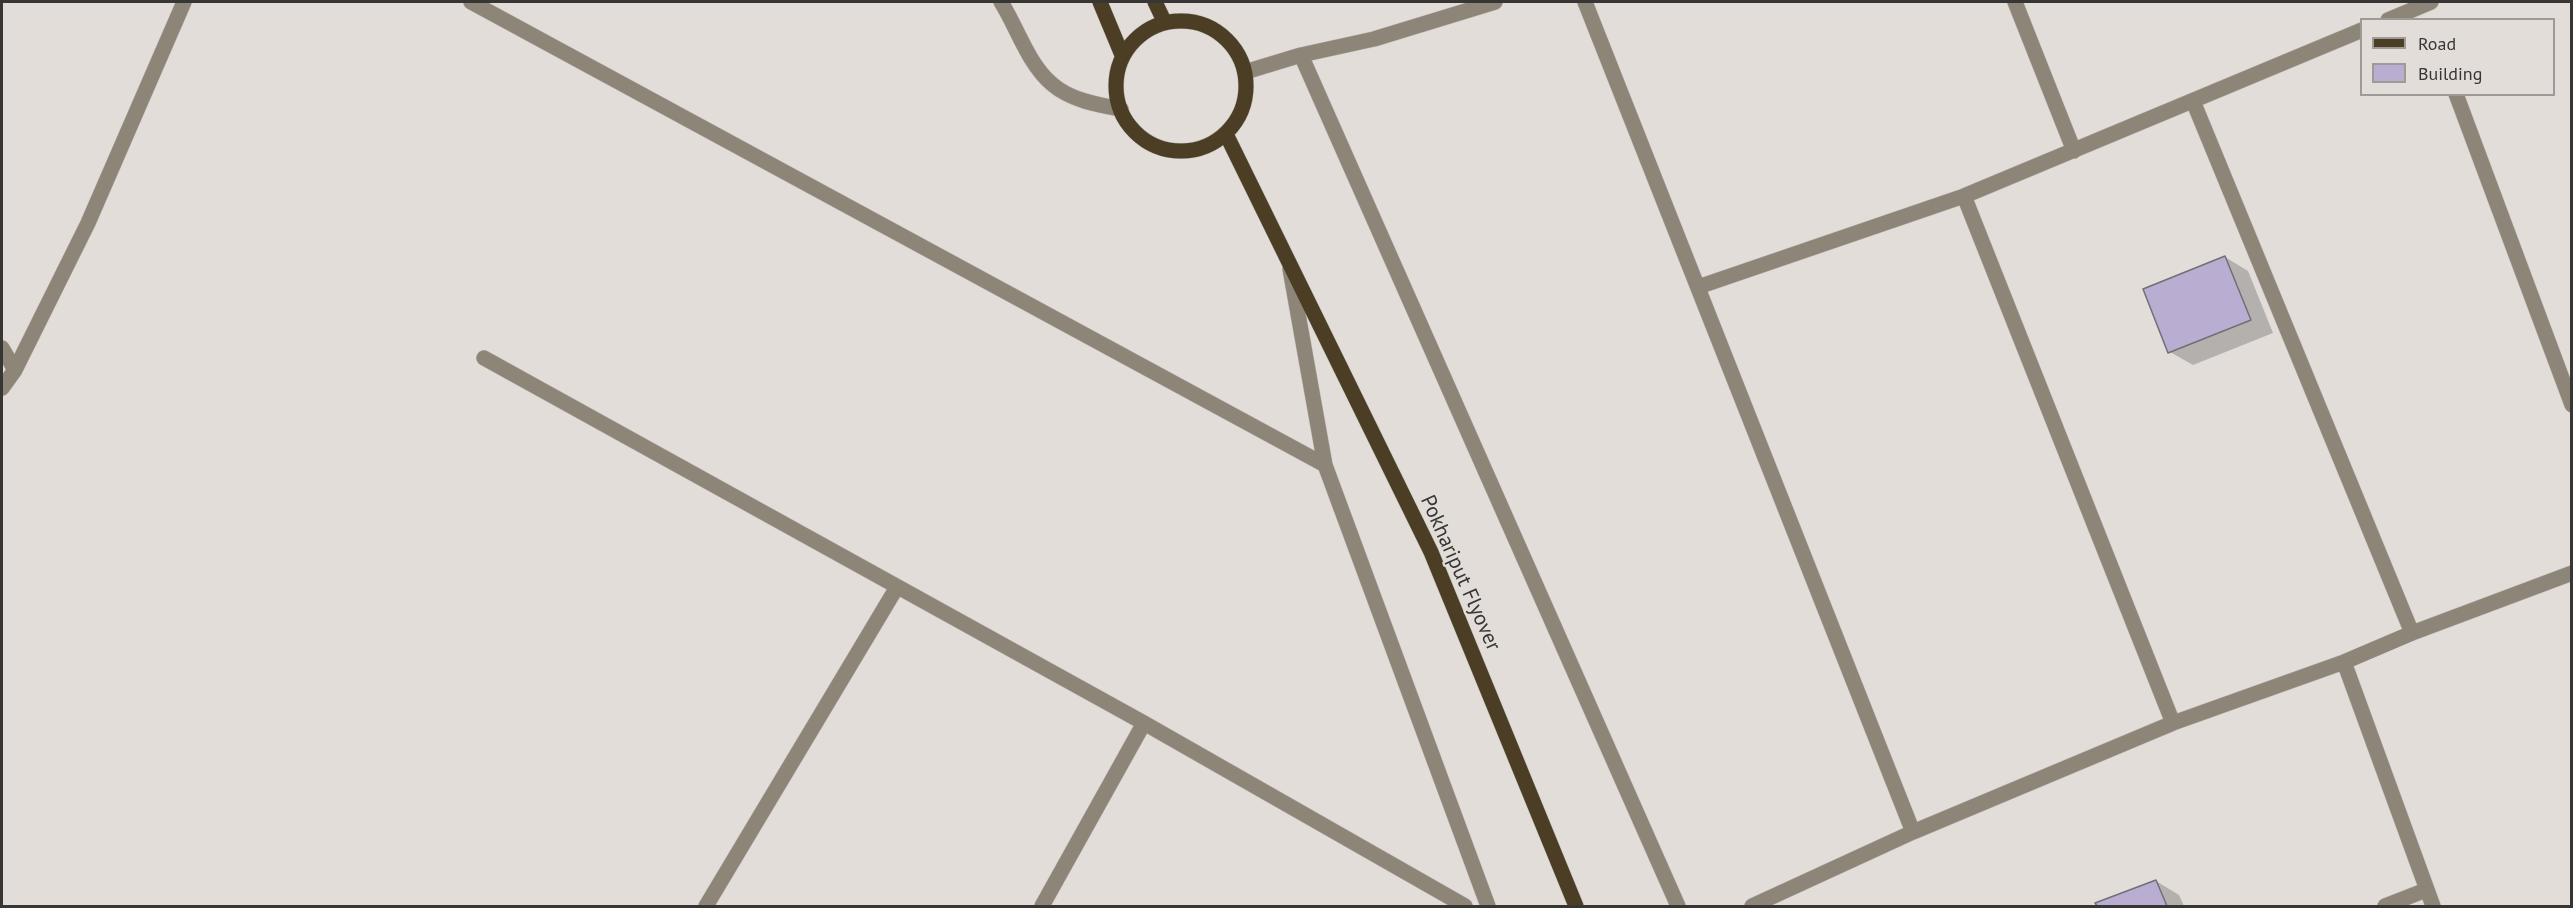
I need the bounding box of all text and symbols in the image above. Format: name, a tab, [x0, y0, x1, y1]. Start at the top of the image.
legend	[2360, 18, 2555, 96]
text: Road	[2418, 32, 2456, 55]
text: Building	[2418, 62, 2482, 85]
street label: Pokhariput Flyover	[1414, 491, 1506, 655]

